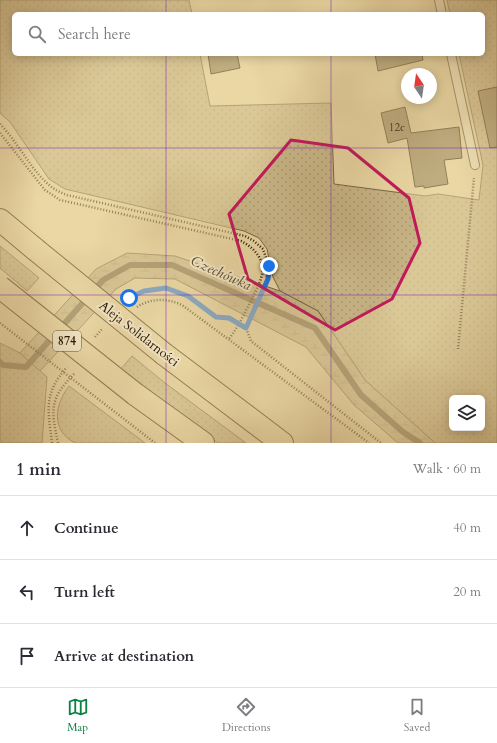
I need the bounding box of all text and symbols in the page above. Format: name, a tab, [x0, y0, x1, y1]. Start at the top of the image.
search box	[12, 12, 485, 56]
icon: search	[26, 23, 48, 45]
text: Search here	[58, 24, 131, 44]
north arrow	[401, 68, 437, 104]
house number: 12c	[389, 120, 405, 135]
water label: Czechówka	[188, 251, 254, 295]
route end	[260, 257, 278, 275]
route start	[120, 289, 138, 307]
street label: Aleja Solidarności	[95, 297, 183, 371]
road number: 874	[53, 331, 81, 351]
map controls	[449, 395, 485, 431]
button: layers	[449, 395, 485, 431]
text: 1 min	[16, 458, 61, 481]
text: Walk · 60 m	[413, 460, 481, 478]
icon: ahead	[16, 517, 38, 539]
text: Continue	[54, 518, 119, 538]
text: 40 m	[453, 519, 481, 537]
icon: left	[16, 581, 38, 603]
text: Turn left	[54, 582, 115, 602]
text: 20 m	[453, 583, 481, 601]
icon: arrive	[16, 645, 38, 667]
text: Arrive at destination	[54, 646, 194, 666]
tab: Map	[67, 696, 89, 735]
tab: Directions	[222, 696, 270, 735]
tab: Saved	[404, 696, 430, 735]

